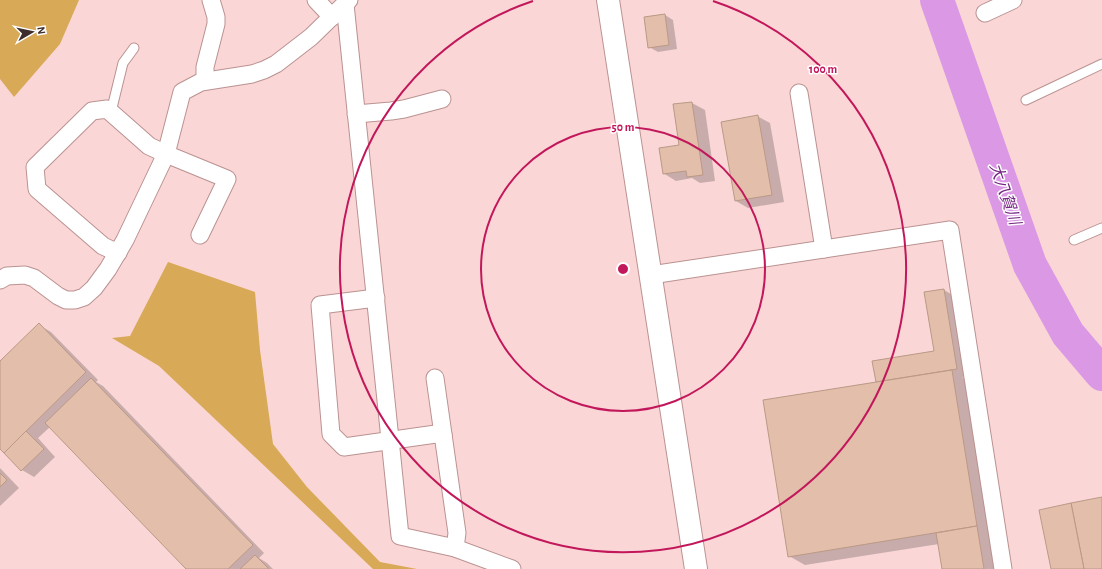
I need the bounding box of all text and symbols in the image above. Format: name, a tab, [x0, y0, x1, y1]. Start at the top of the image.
north arrow	[12, 12, 52, 52]
text: N	[35, 26, 47, 35]
text: 100 m	[809, 63, 837, 75]
text: 50 m	[612, 121, 635, 133]
water label: 大八賀川	[987, 161, 1025, 229]
centre of rings	[616, 262, 630, 276]

